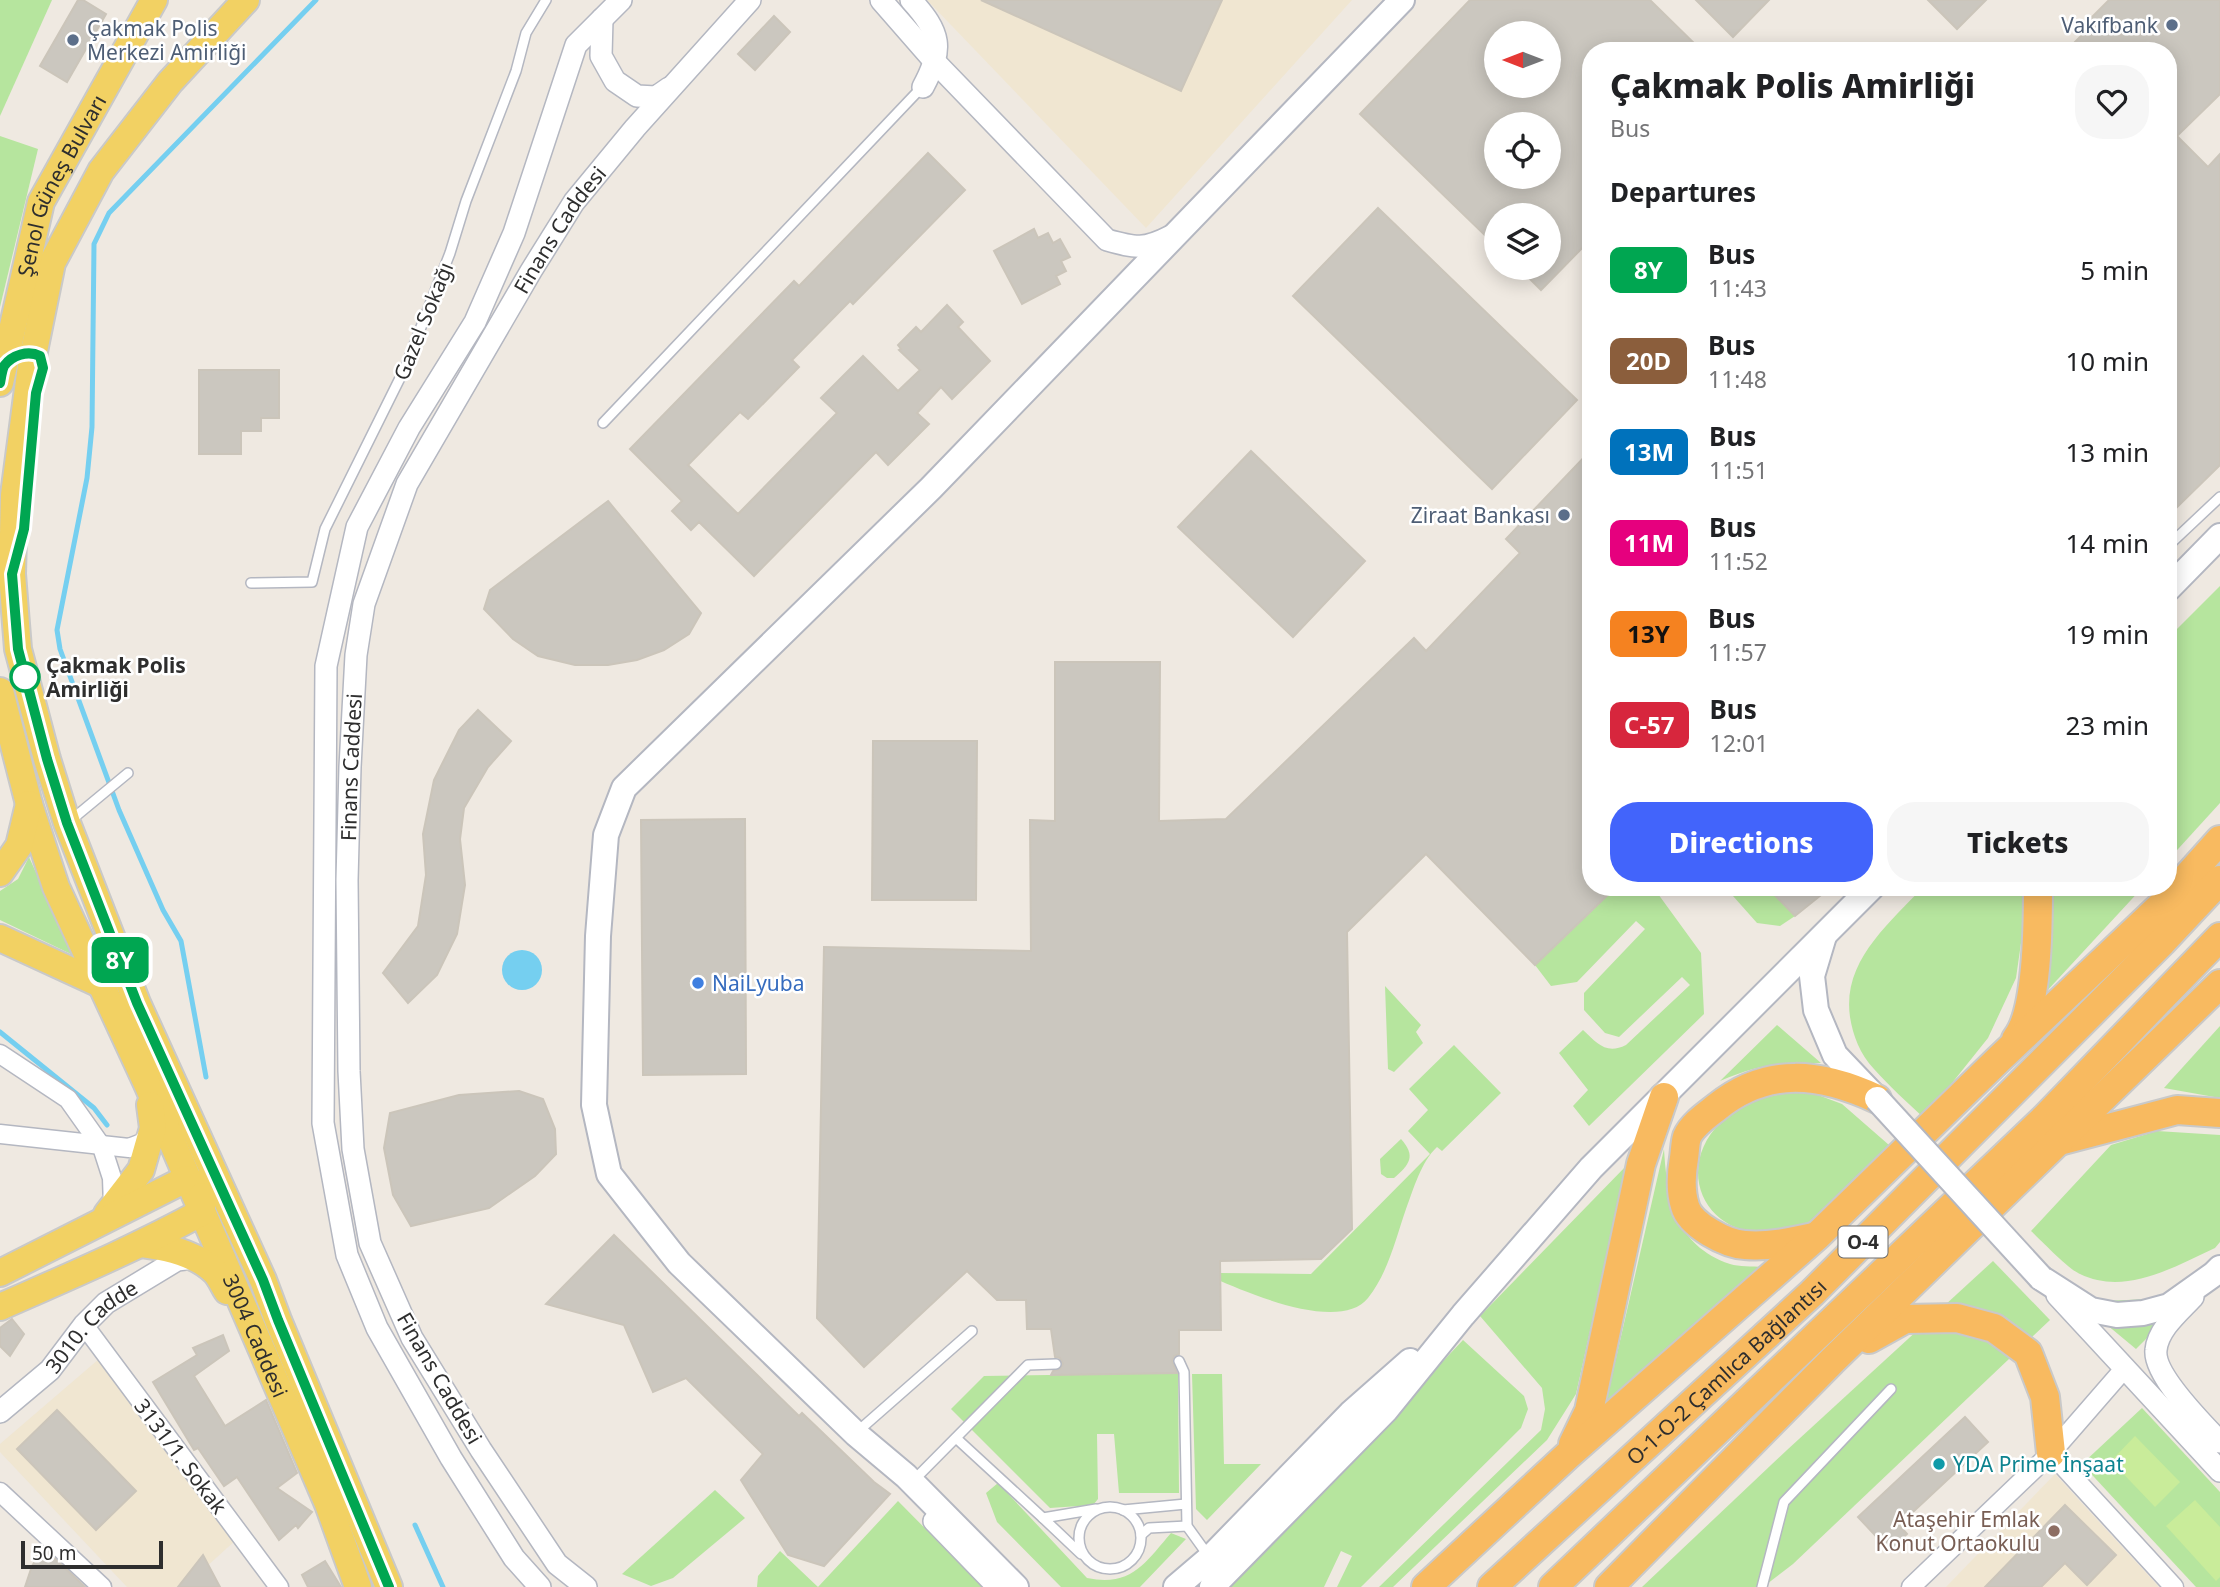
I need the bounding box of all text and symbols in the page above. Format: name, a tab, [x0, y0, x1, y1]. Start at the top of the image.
place label: Vakıfbank	[2061, 11, 2159, 39]
place label: Çakmak Polis Merkezi Amirliği	[87, 14, 246, 66]
marker: Vakıfbank	[2164, 17, 2180, 33]
north arrow	[1484, 21, 1561, 98]
map controls	[1484, 21, 1561, 280]
marker: Çakmak Polis Merkezi Amirliği	[65, 32, 81, 48]
text: Çakmak Polis Amirliği	[1610, 63, 1975, 108]
button: heart	[2075, 65, 2149, 139]
street label: Şenol Güneş Bulvarı	[11, 90, 112, 279]
button: locate	[1484, 112, 1561, 189]
text: Bus	[1610, 112, 1650, 144]
street label: Finans Caddesi	[507, 160, 612, 299]
text: Departures	[1610, 174, 1756, 210]
button: layers	[1484, 203, 1561, 280]
text: Bus	[1708, 236, 1755, 272]
text: 5 min	[2080, 252, 2149, 288]
text: 8Y	[1634, 253, 1663, 286]
street label: Gazel Sokağı	[387, 258, 459, 384]
text: 11:43	[1708, 272, 1767, 304]
text: Bus	[1708, 327, 1755, 363]
text: 10 min	[2065, 343, 2149, 379]
text: 20D	[1626, 344, 1671, 377]
text: 11:48	[1708, 363, 1767, 395]
text: Bus	[1709, 418, 1756, 454]
text: 13 min	[2065, 434, 2149, 470]
text: 13M	[1624, 435, 1674, 468]
text: 11:51	[1709, 454, 1768, 486]
place label: Ziraat Bankası	[1411, 501, 1550, 529]
marker: Ziraat Bankası	[1556, 507, 1572, 523]
text: Bus	[1709, 509, 1756, 545]
text: 14 min	[2065, 525, 2149, 561]
text: 11M	[1624, 526, 1674, 559]
text: 11:52	[1709, 545, 1768, 577]
text: Bus	[1708, 600, 1755, 636]
text: 19 min	[2065, 616, 2149, 652]
text: 13Y	[1627, 617, 1670, 650]
text: 11:57	[1708, 636, 1767, 668]
place label: Çakmak Polis Amirliği	[46, 651, 186, 703]
marker: Çakmak Polis Amirliği	[10, 662, 40, 692]
text: Bus	[1710, 691, 1757, 727]
street label: Finans Caddesi	[334, 693, 368, 841]
text: 23 min	[2065, 707, 2149, 743]
text: C-57	[1624, 708, 1675, 741]
text: 12:01	[1710, 727, 1768, 759]
button: Directions	[1610, 802, 1873, 882]
button: Tickets	[1887, 802, 2149, 882]
line badge: 8Y	[88, 937, 152, 983]
text: 8Y	[106, 943, 134, 976]
place label: NaiLyuba	[712, 969, 805, 997]
marker: NaiLyuba	[690, 975, 706, 991]
road number: O-4	[1839, 1226, 1888, 1258]
street label: 3004 Caddesi	[217, 1270, 295, 1402]
street label: 3010. Cadde	[39, 1273, 142, 1379]
street label: O-1-O-2 Çamlıca Bağlantısı	[1620, 1273, 1832, 1471]
street label: Finans Caddesi	[391, 1307, 489, 1449]
street label: 3131/1. Sokak	[128, 1393, 234, 1520]
place label: YDA Prime İnşaat	[1953, 1450, 2124, 1478]
marker: YDA Prime İnşaat	[1931, 1456, 1947, 1472]
place label: Ataşehir Emlak Konut Ortaokulu	[1876, 1505, 2041, 1557]
marker: Ataşehir Emlak Konut Ortaokulu	[2046, 1523, 2062, 1539]
scale bar	[21, 1538, 163, 1570]
text: 50 m	[32, 1540, 76, 1566]

